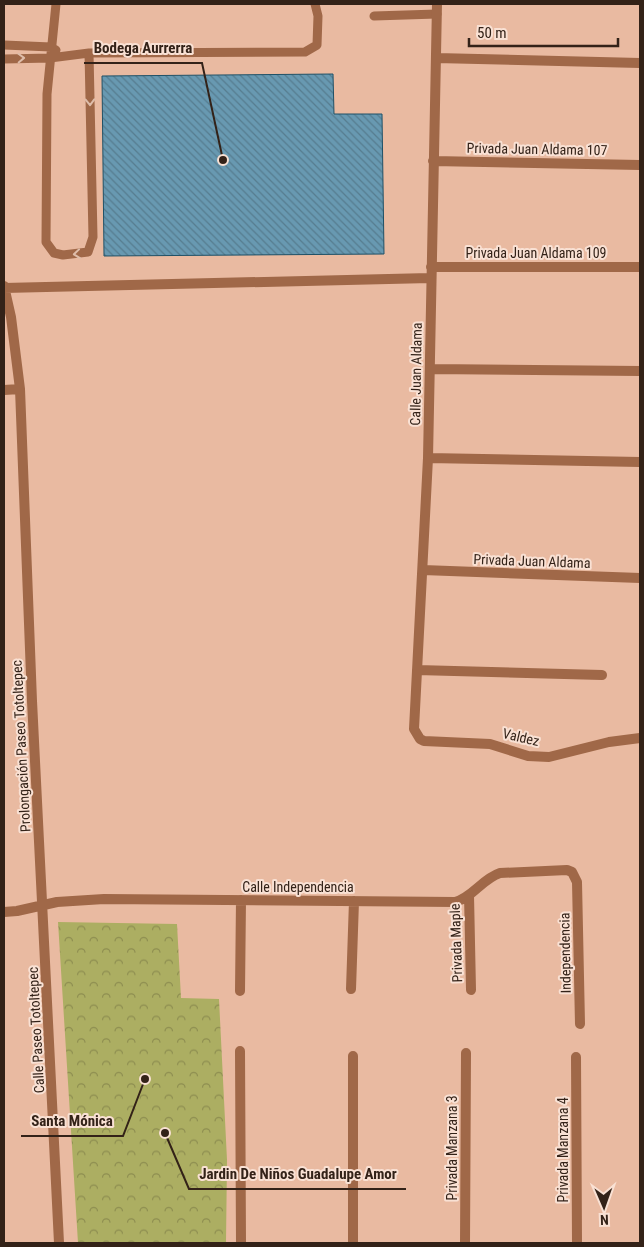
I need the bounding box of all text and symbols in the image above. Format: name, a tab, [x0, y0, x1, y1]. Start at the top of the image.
scale bar	[469, 15, 618, 47]
text: 50 m	[477, 24, 507, 42]
callout: Bodega Aurrerra	[84, 33, 202, 63]
text: Bodega Aurrerra	[94, 39, 192, 57]
one-way arrow	[18, 53, 26, 64]
one-way arrow	[85, 98, 95, 106]
street label: Privada Juan Aldama 107	[466, 140, 608, 158]
street label: Privada Juan Aldama 109	[465, 245, 607, 261]
one-way arrow	[72, 248, 80, 259]
street label: Calle Juan Aldama	[407, 322, 425, 426]
street label: Privada Juan Aldama	[473, 551, 591, 571]
street label: Prolongación Paseo Totoltepec	[9, 660, 33, 832]
street label: Valdez	[501, 725, 541, 749]
street label: Calle Independencia	[242, 879, 354, 895]
street label: Privada Maple	[447, 903, 465, 983]
street label: Independencia	[556, 913, 574, 993]
street label: Calle Paseo Totoltepec	[25, 966, 47, 1094]
street label: Privada Manzana 3	[444, 1095, 460, 1201]
street label: Privada Manzana 4	[555, 1097, 571, 1203]
callout: Santa Mónica	[21, 1106, 123, 1136]
text: Santa Mónica	[31, 1112, 113, 1130]
callout: Jardin De Niños Guadalupe Amor	[189, 1159, 406, 1189]
text: Jardin De Niños Guadalupe Amor	[199, 1165, 397, 1183]
north arrow	[579, 1182, 629, 1232]
text: N	[600, 1212, 609, 1228]

